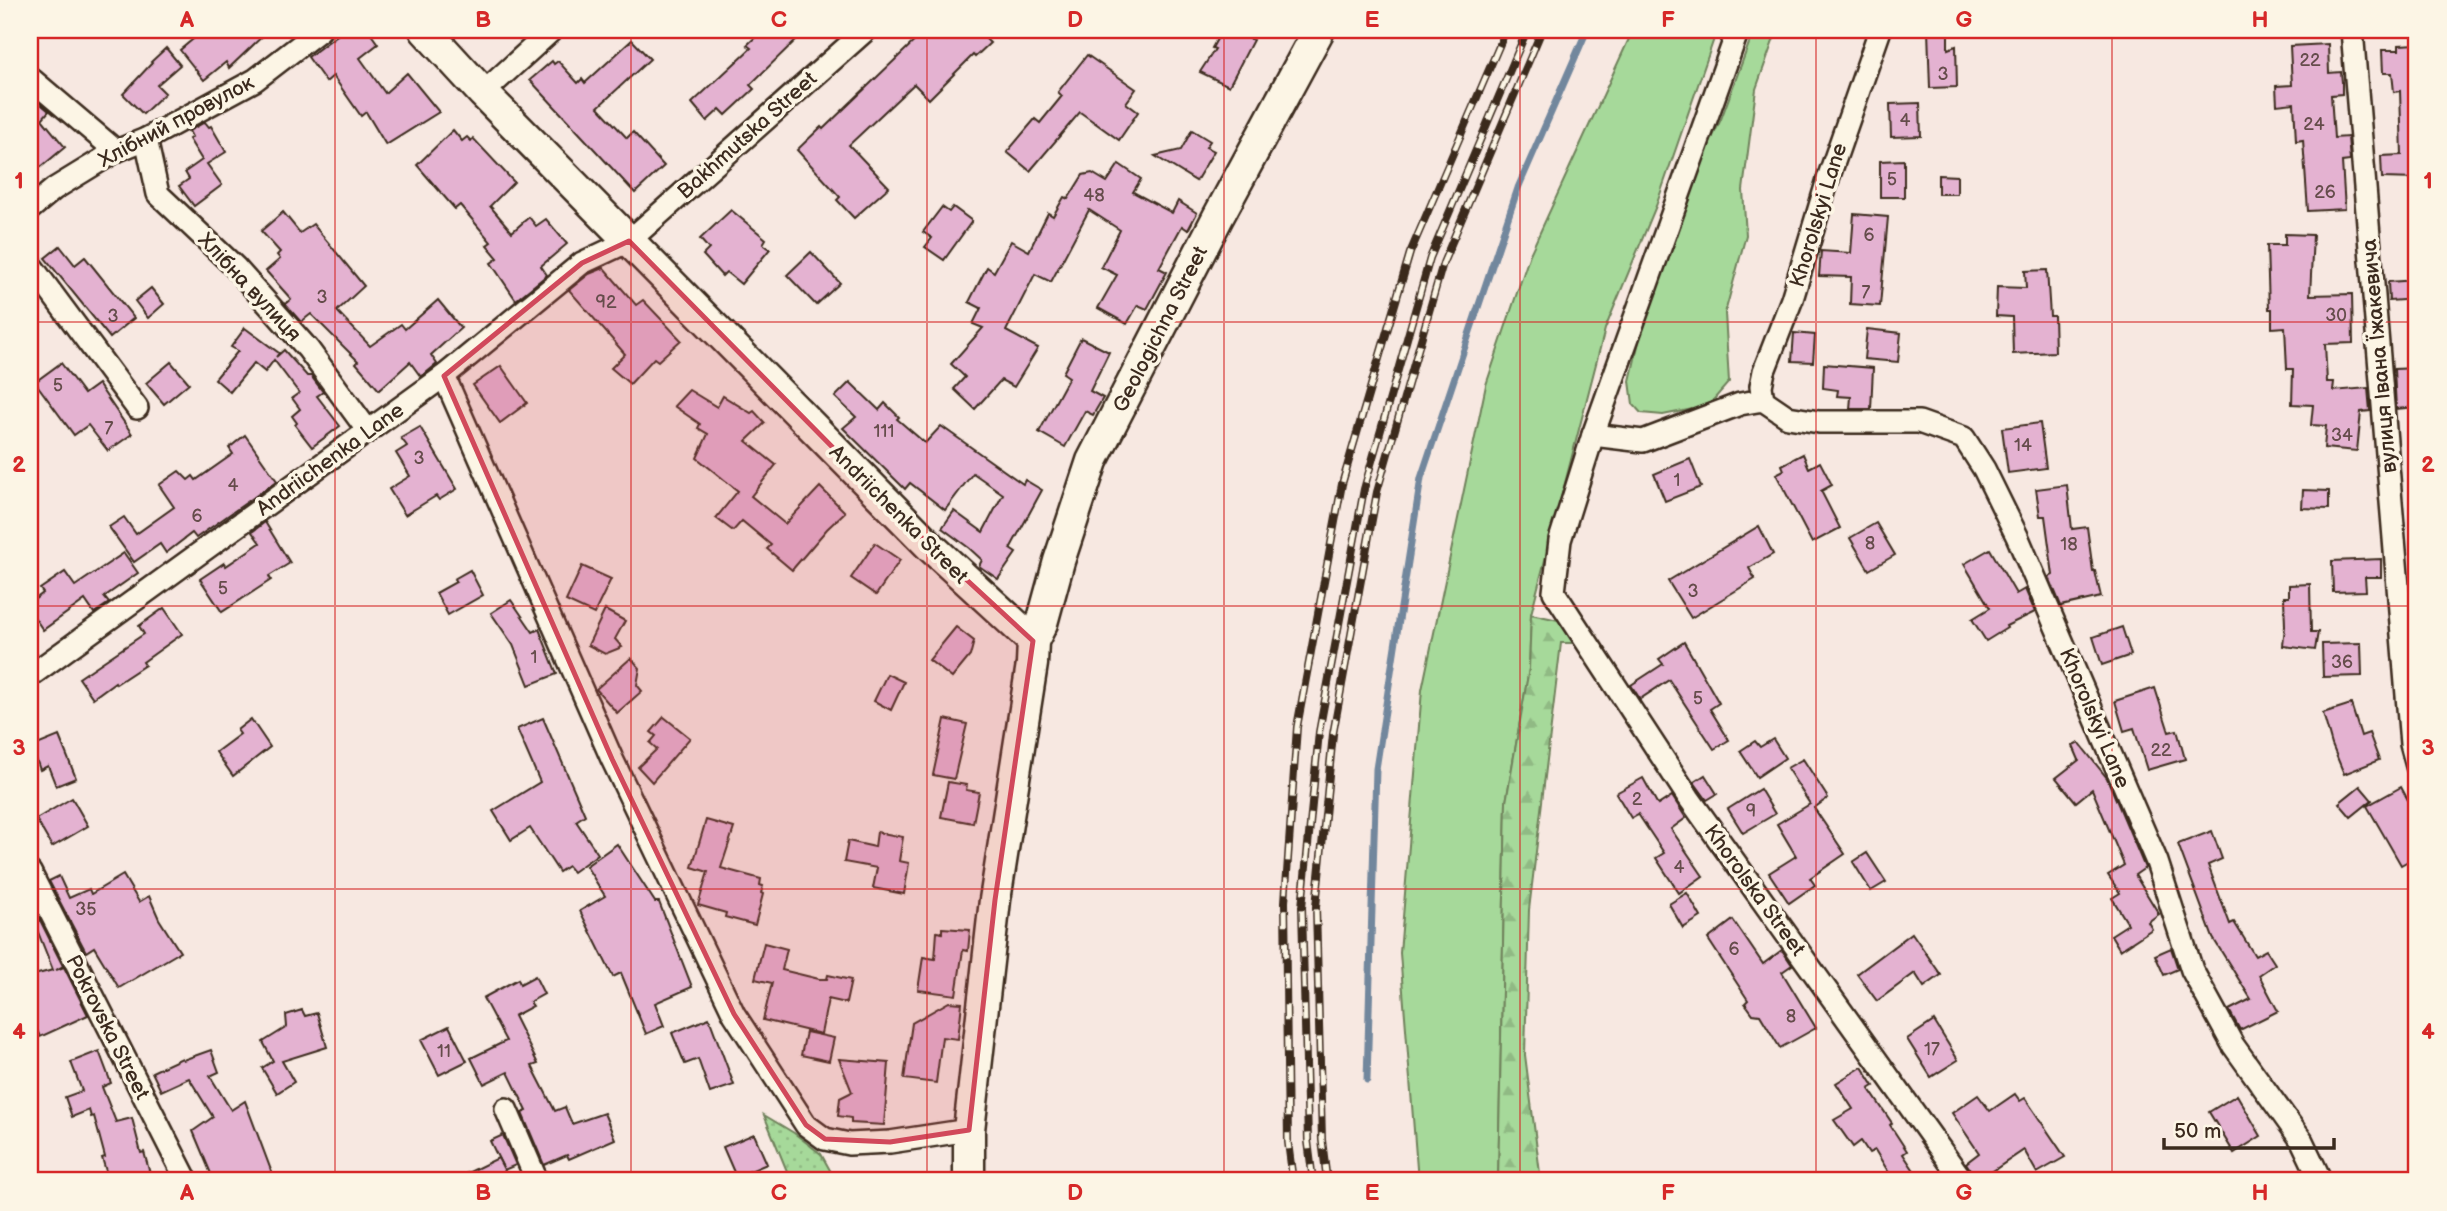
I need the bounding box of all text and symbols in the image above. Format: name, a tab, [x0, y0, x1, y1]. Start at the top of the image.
text: A	[179, 6, 195, 34]
text: B	[475, 6, 491, 34]
text: C	[771, 6, 787, 34]
text: D	[1067, 6, 1083, 34]
text: E	[1365, 6, 1380, 34]
text: F	[1661, 6, 1675, 34]
text: G	[1956, 6, 1973, 34]
text: H	[2251, 6, 2269, 34]
house number: 22	[2299, 50, 2321, 71]
house number: 3	[1937, 64, 1949, 85]
street label: Bakhmutska Street	[673, 66, 822, 204]
street label: Хлібний провулок	[94, 70, 258, 173]
house number: 4	[1900, 110, 1911, 131]
house number: 24	[2303, 114, 2325, 135]
street label: Khorolskyi Lane	[1785, 140, 1852, 290]
text: 1	[14, 167, 24, 195]
text: 1	[2423, 167, 2433, 195]
house number: 5	[1887, 169, 1897, 190]
house number: 26	[2314, 182, 2336, 203]
house number: 48	[1083, 185, 1105, 206]
house number: 6	[1864, 225, 1875, 246]
street label: Хлібна вулиця	[193, 228, 306, 347]
street label: вулиця Івана Їжакевича	[2357, 237, 2402, 474]
street label: Geologichna Street	[1108, 242, 1213, 416]
house number: 7	[1862, 282, 1871, 303]
house number: 3	[316, 287, 328, 308]
house number: 92	[595, 292, 617, 313]
house number: 30	[2325, 305, 2347, 326]
house number: 3	[107, 306, 119, 327]
house number: 5	[53, 375, 63, 396]
street label: Andriichenka Lane	[252, 397, 409, 521]
house number: 7	[105, 418, 114, 439]
house number: 111	[874, 421, 894, 442]
house number: 34	[2331, 425, 2353, 446]
house number: 14	[2014, 435, 2032, 456]
street label: Andriichenka Street	[824, 440, 974, 589]
house number: 3	[413, 448, 425, 469]
text: 2	[12, 451, 26, 479]
text: 2	[2421, 451, 2435, 479]
house number: 1	[1674, 470, 1680, 491]
house number: 4	[228, 475, 239, 496]
house number: 6	[192, 506, 203, 527]
house number: 8	[1865, 533, 1875, 554]
house number: 18	[2060, 534, 2078, 555]
house number: 5	[218, 578, 228, 599]
house number: 3	[1687, 581, 1699, 602]
street label: Khorolskyi Lane	[2054, 644, 2135, 792]
house number: 1	[531, 647, 537, 668]
house number: 36	[2331, 652, 2353, 673]
house number: 5	[1693, 688, 1703, 709]
text: 3	[12, 734, 26, 762]
text: 3	[2421, 734, 2435, 762]
house number: 22	[2150, 740, 2172, 761]
house number: 2	[1632, 789, 1643, 810]
house number: 9	[1746, 801, 1756, 822]
street label: Khorolska Street	[1699, 820, 1811, 961]
house number: 4	[1674, 857, 1685, 878]
house number: 35	[75, 899, 97, 920]
house number: 6	[1729, 939, 1740, 960]
street label: Pokrovska Street	[60, 951, 155, 1104]
house number: 8	[1786, 1006, 1796, 1027]
text: 4	[12, 1018, 26, 1046]
text: 4	[2421, 1018, 2435, 1046]
house number: 17	[1924, 1039, 1940, 1060]
house number: 11	[437, 1041, 451, 1062]
scale bar	[2164, 1106, 2333, 1150]
text: 50 m	[2174, 1119, 2221, 1144]
text: A	[179, 1179, 195, 1207]
text: B	[475, 1179, 491, 1207]
text: C	[771, 1179, 787, 1207]
text: D	[1067, 1179, 1083, 1207]
text: E	[1365, 1179, 1380, 1207]
text: F	[1661, 1179, 1675, 1207]
text: G	[1956, 1179, 1973, 1207]
text: H	[2251, 1179, 2269, 1207]

